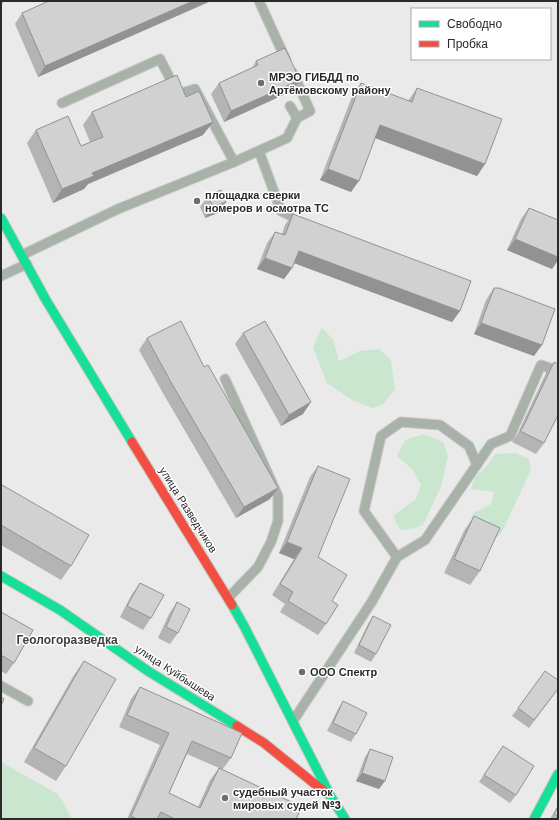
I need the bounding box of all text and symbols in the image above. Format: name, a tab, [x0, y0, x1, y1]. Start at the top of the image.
legend	[411, 8, 551, 60]
text: Свободно	[447, 17, 502, 31]
text: Пробка	[447, 37, 488, 51]
place label: МРЭО ГИБДД по Артёмовскому району	[269, 71, 391, 97]
marker: МРЭО ГИБДД по Артёмовскому району	[256, 78, 266, 88]
place label: площадка сверки номеров и осмотра ТС	[205, 189, 329, 215]
marker: площадка сверки номеров и осмотра ТС	[192, 196, 202, 206]
street label: улица Разведчиков	[156, 465, 220, 555]
district label: Геологоразведка	[16, 633, 118, 647]
street label: улица Куйбышева	[132, 642, 218, 704]
place label: ООО Спектр	[310, 666, 377, 679]
marker: ООО Спектр	[297, 667, 307, 677]
place label: судебный участок мировых судей №3	[233, 786, 342, 812]
marker: судебный участок мировых судей №3	[220, 793, 230, 803]

